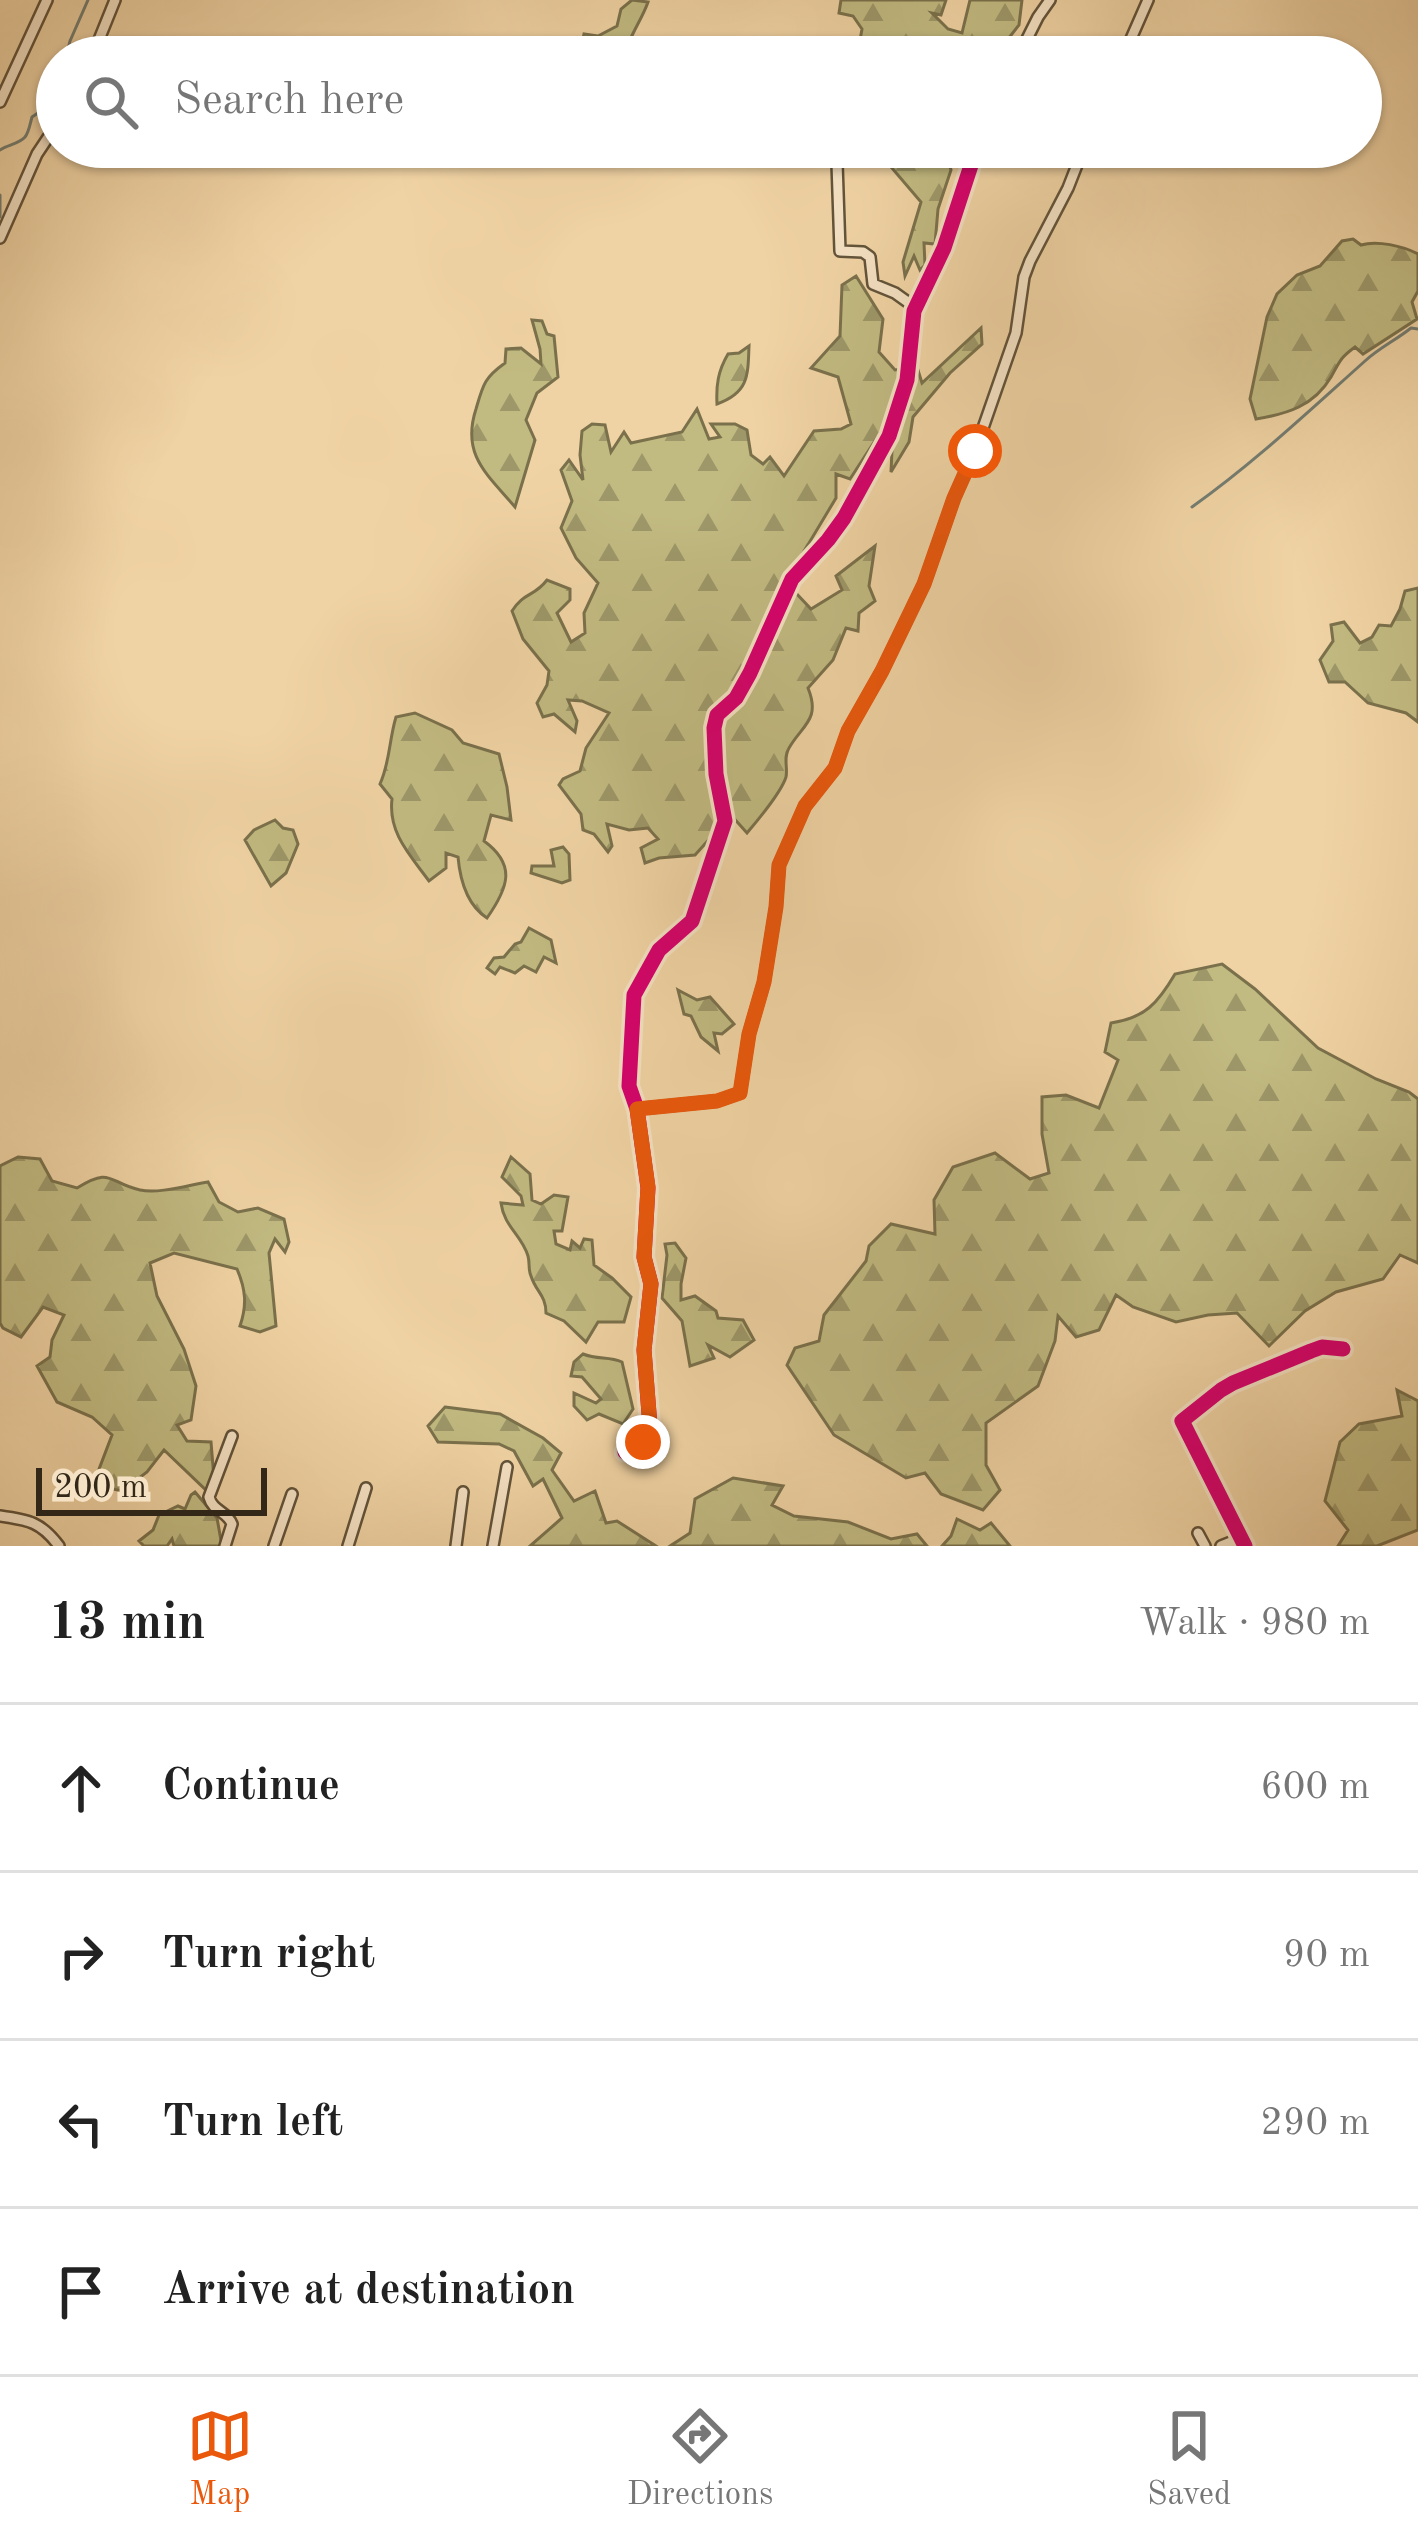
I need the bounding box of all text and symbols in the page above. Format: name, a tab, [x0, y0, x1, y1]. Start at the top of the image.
search box	[36, 36, 1382, 168]
icon: search	[78, 69, 144, 135]
text: Search here	[174, 79, 404, 124]
route start	[948, 424, 1002, 478]
route end	[616, 1415, 670, 1469]
scale bar	[36, 1462, 267, 1515]
text: 200 m	[54, 1472, 147, 1505]
text: 13 min	[48, 1599, 206, 1650]
text: Walk · 980 m	[1139, 1604, 1370, 1643]
icon: ahead	[48, 1755, 114, 1821]
text: Continue	[162, 1765, 340, 1810]
text: 600 m	[1260, 1768, 1370, 1807]
icon: right	[48, 1923, 114, 1989]
text: Turn right	[162, 1933, 375, 1978]
text: 90 m	[1283, 1936, 1370, 1975]
icon: left	[48, 2091, 114, 2157]
text: Turn left	[162, 2101, 343, 2146]
text: 290 m	[1260, 2104, 1370, 2143]
icon: arrive	[48, 2259, 114, 2325]
text: Arrive at destination	[162, 2269, 575, 2314]
tab: Map	[187, 2403, 253, 2516]
tab: Directions	[627, 2403, 773, 2516]
tab: Saved	[1147, 2403, 1231, 2516]

